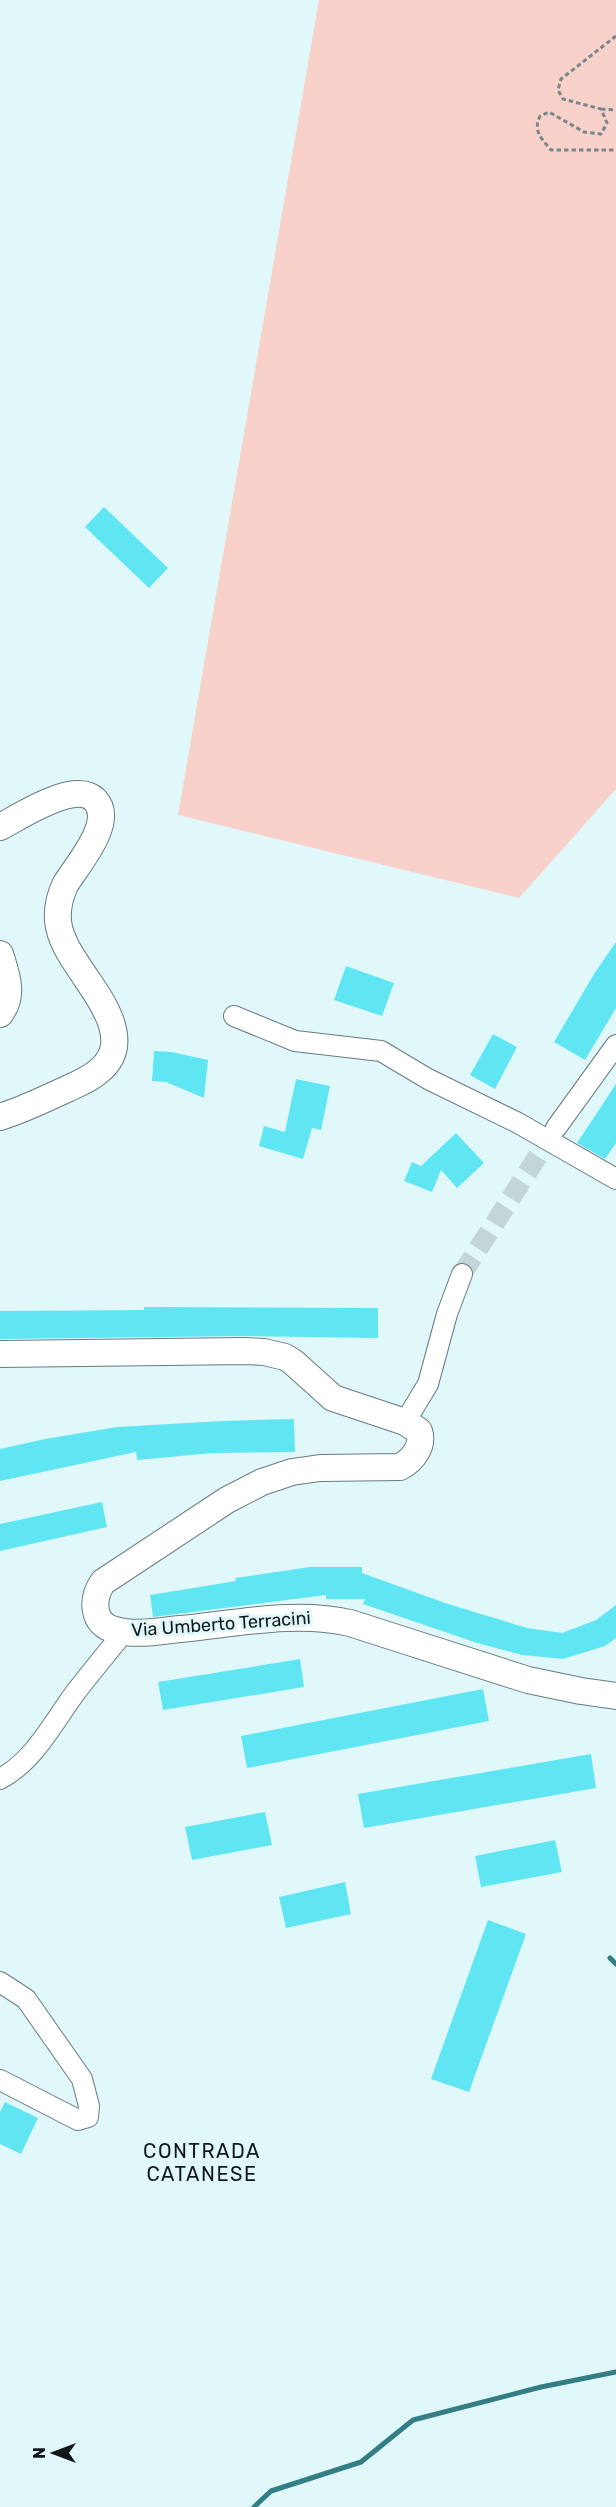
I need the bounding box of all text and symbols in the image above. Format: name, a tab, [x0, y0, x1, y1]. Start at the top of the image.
street label: Via Umberto Terracini	[131, 1607, 311, 1641]
district label: CONTRADA CATANESE	[143, 2139, 261, 2186]
north arrow	[24, 2423, 84, 2483]
text: N	[30, 2447, 49, 2459]

